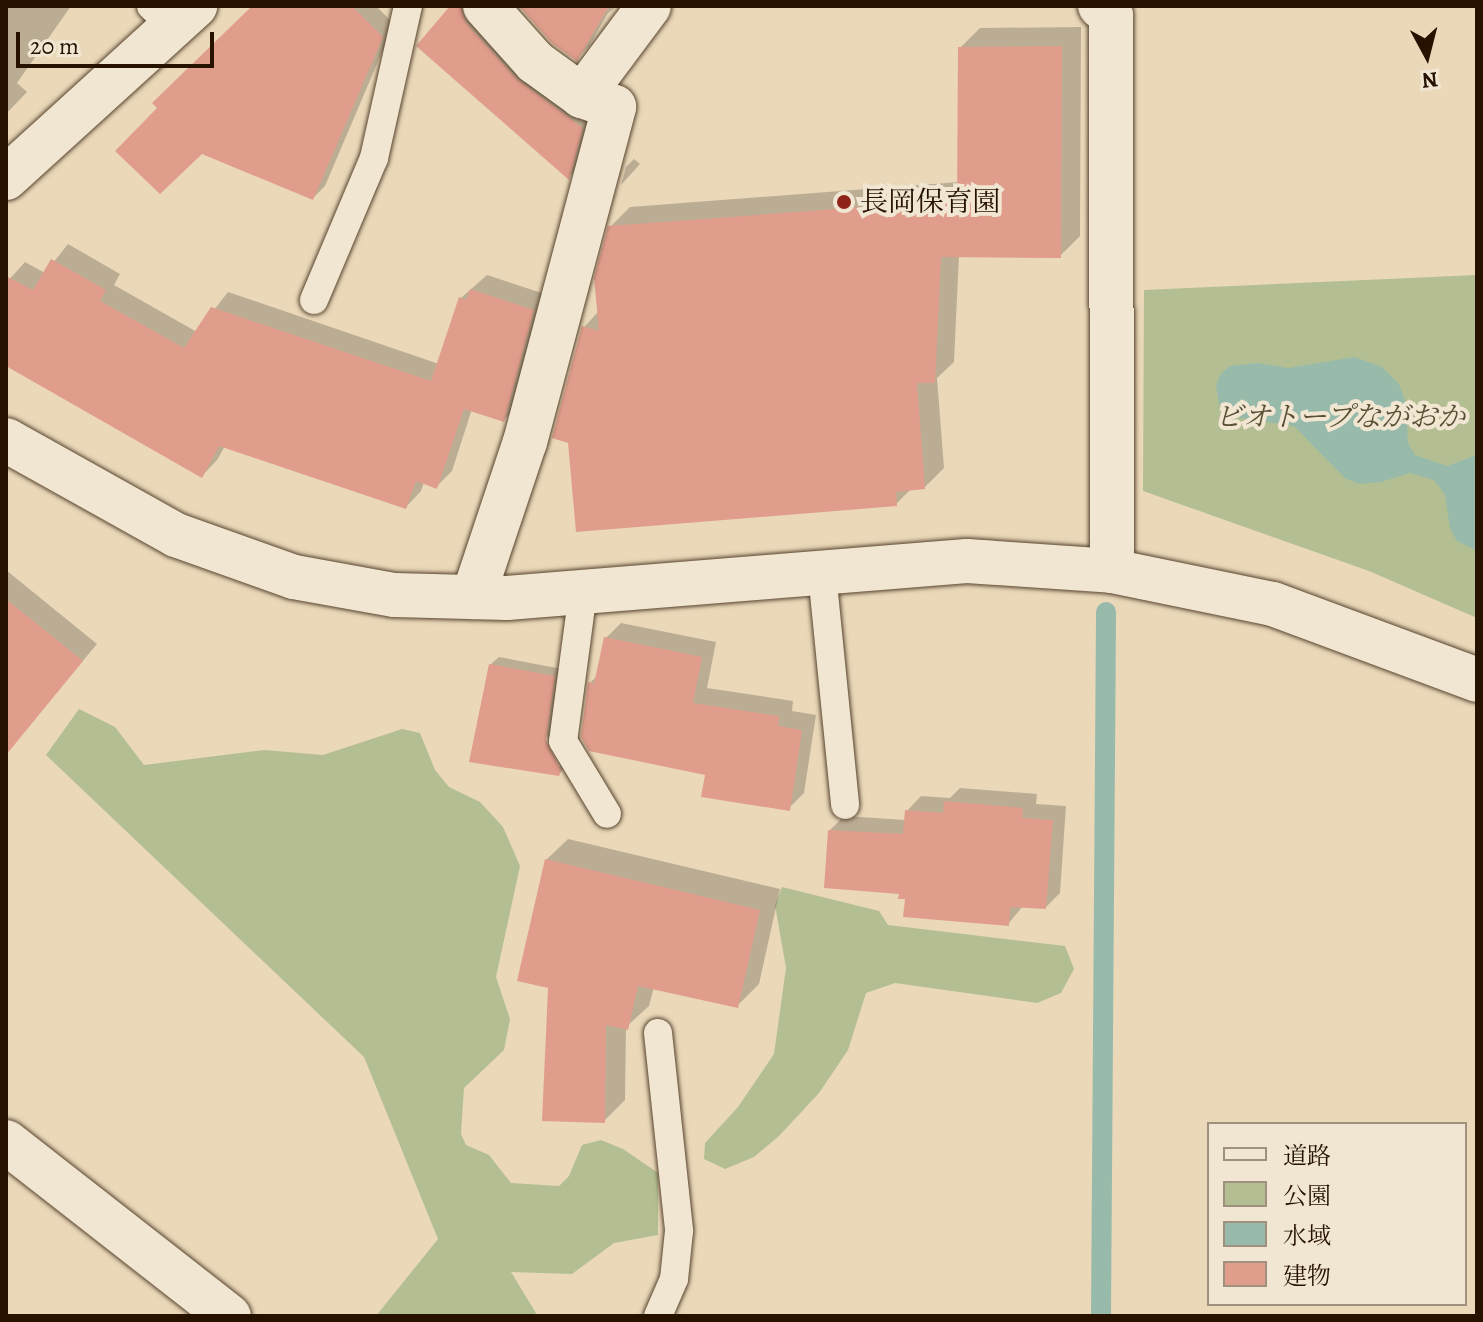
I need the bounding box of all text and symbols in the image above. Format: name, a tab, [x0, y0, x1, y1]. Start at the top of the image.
scale bar	[20, 16, 218, 66]
north arrow	[1387, 16, 1467, 96]
text: 20 m	[30, 30, 79, 62]
text: N	[1420, 64, 1440, 96]
place label: 長岡保育園	[860, 185, 1000, 219]
marker: 長岡保育園	[835, 193, 853, 211]
park label: ビオトープながおか	[1214, 400, 1466, 434]
legend	[1207, 1122, 1467, 1306]
text: 道路	[1283, 1140, 1331, 1172]
text: 公園	[1283, 1180, 1331, 1212]
text: 水域	[1283, 1220, 1331, 1252]
text: 建物	[1283, 1260, 1331, 1292]

